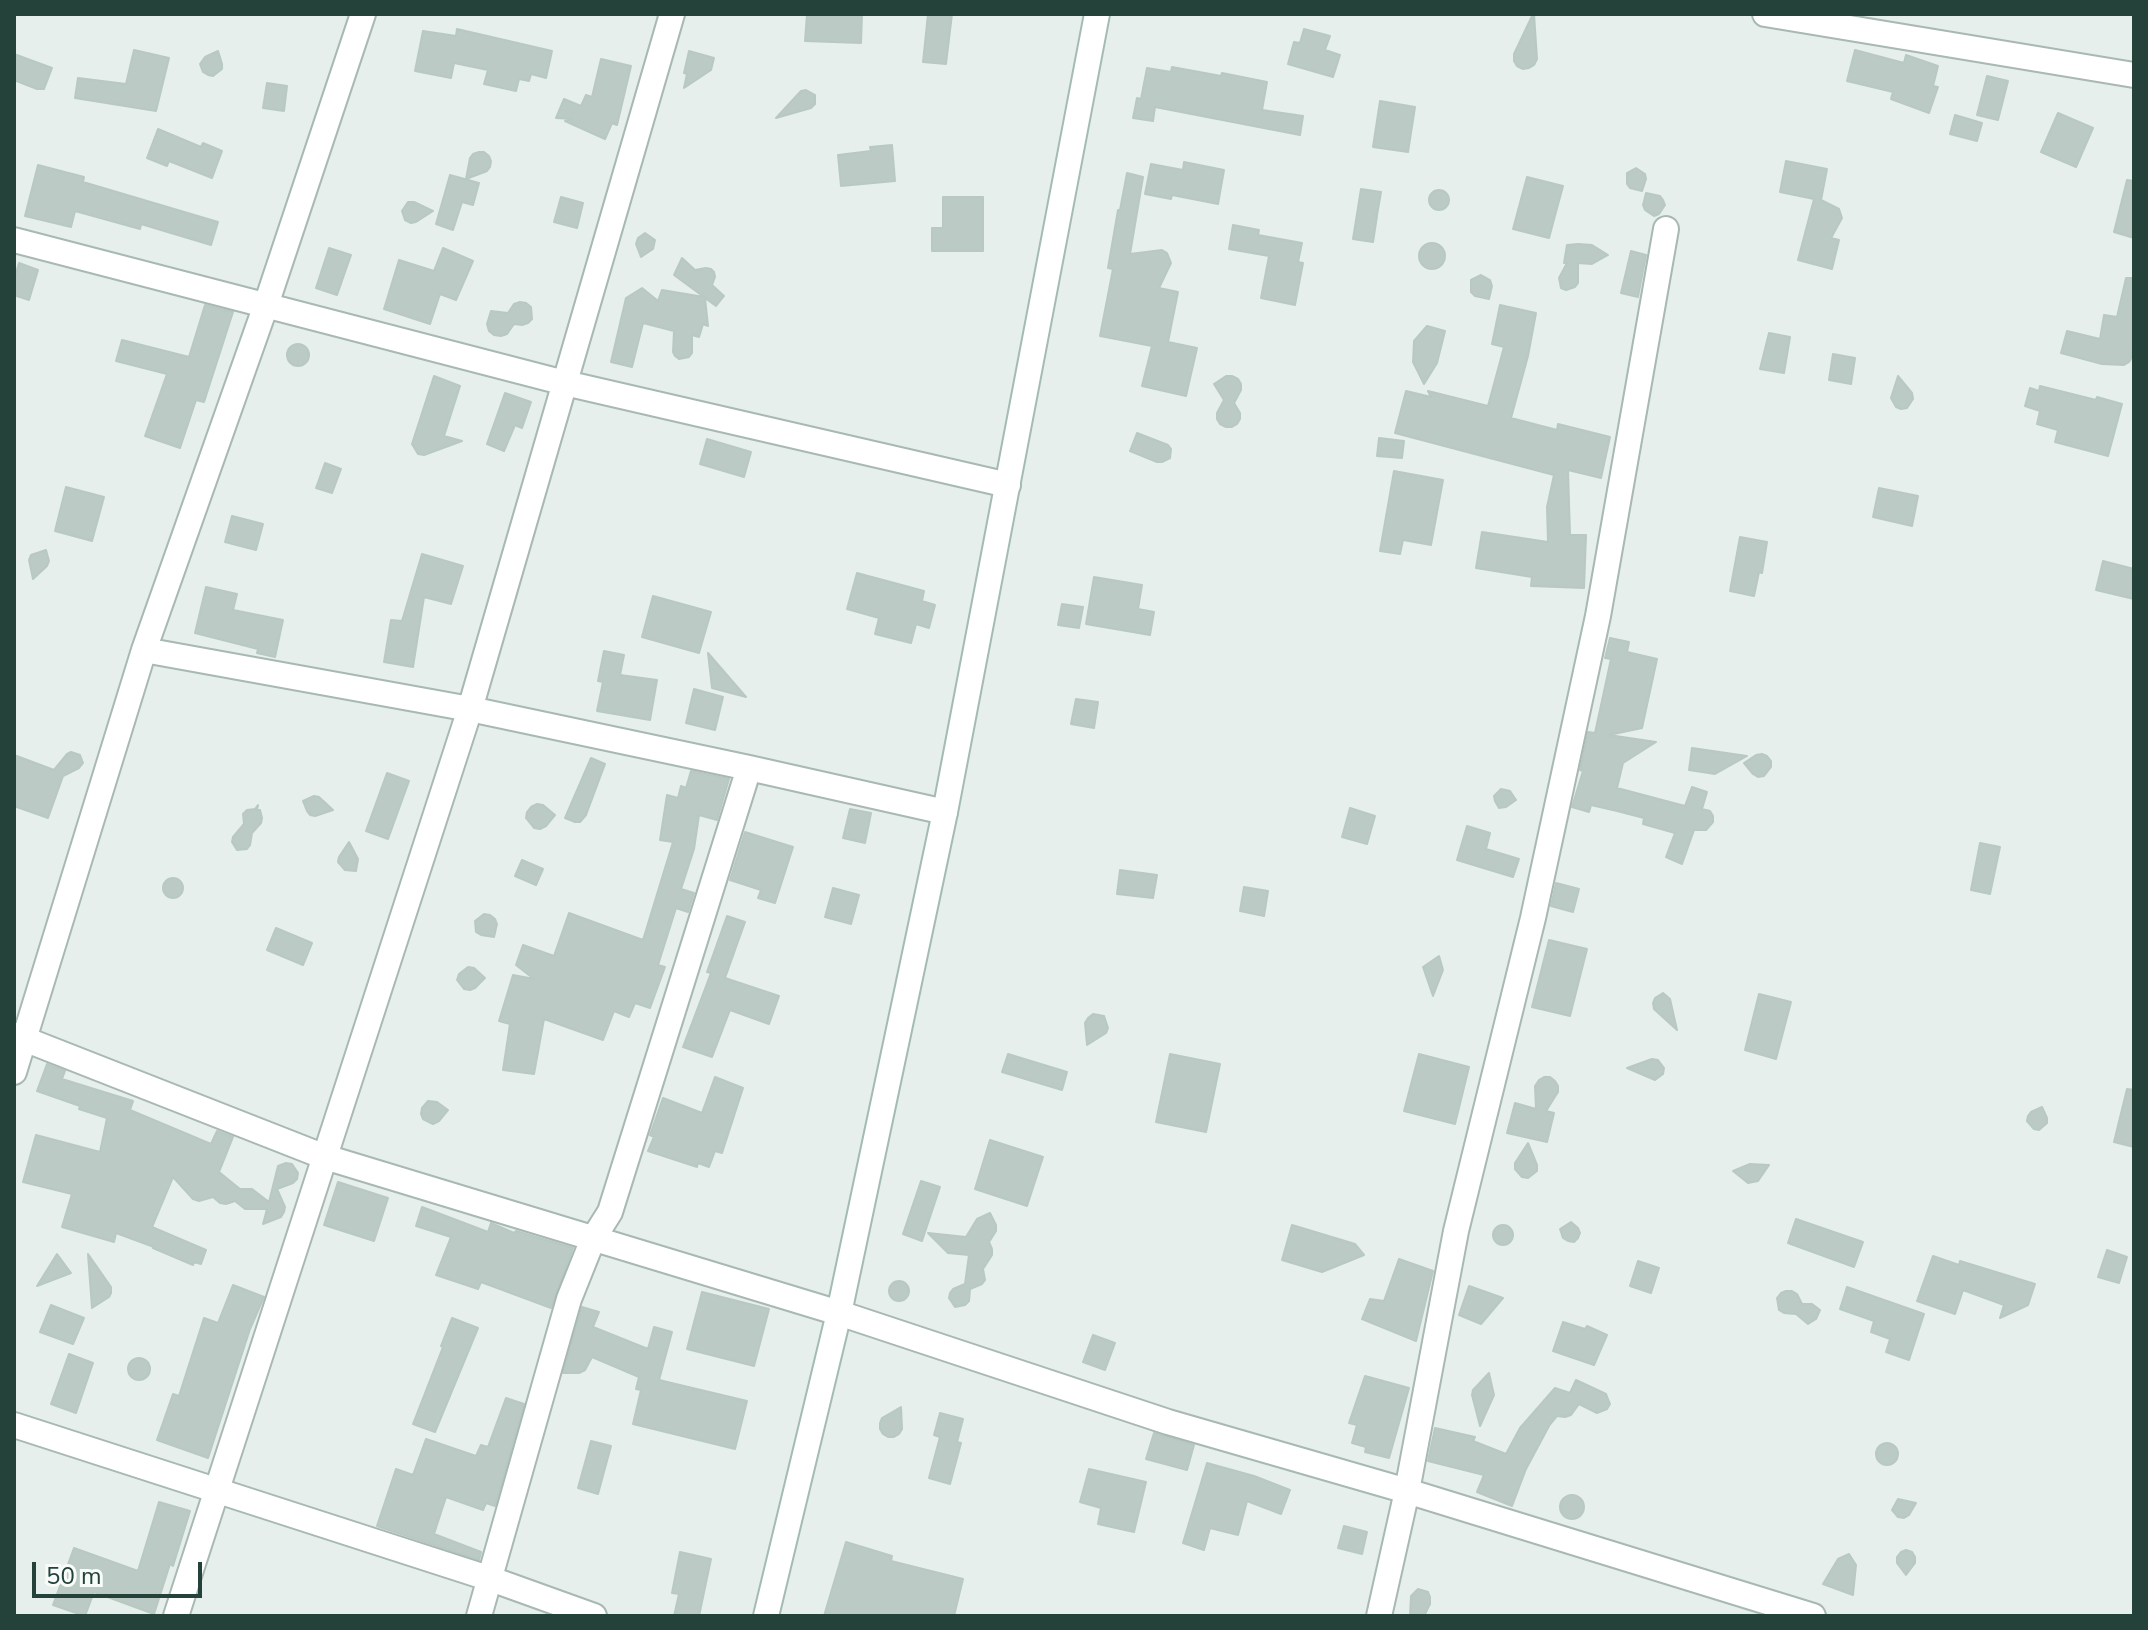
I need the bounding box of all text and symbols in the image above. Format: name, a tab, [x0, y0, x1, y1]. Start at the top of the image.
scale bar	[36, 1546, 206, 1596]
text: 50 m	[46, 1560, 102, 1592]

